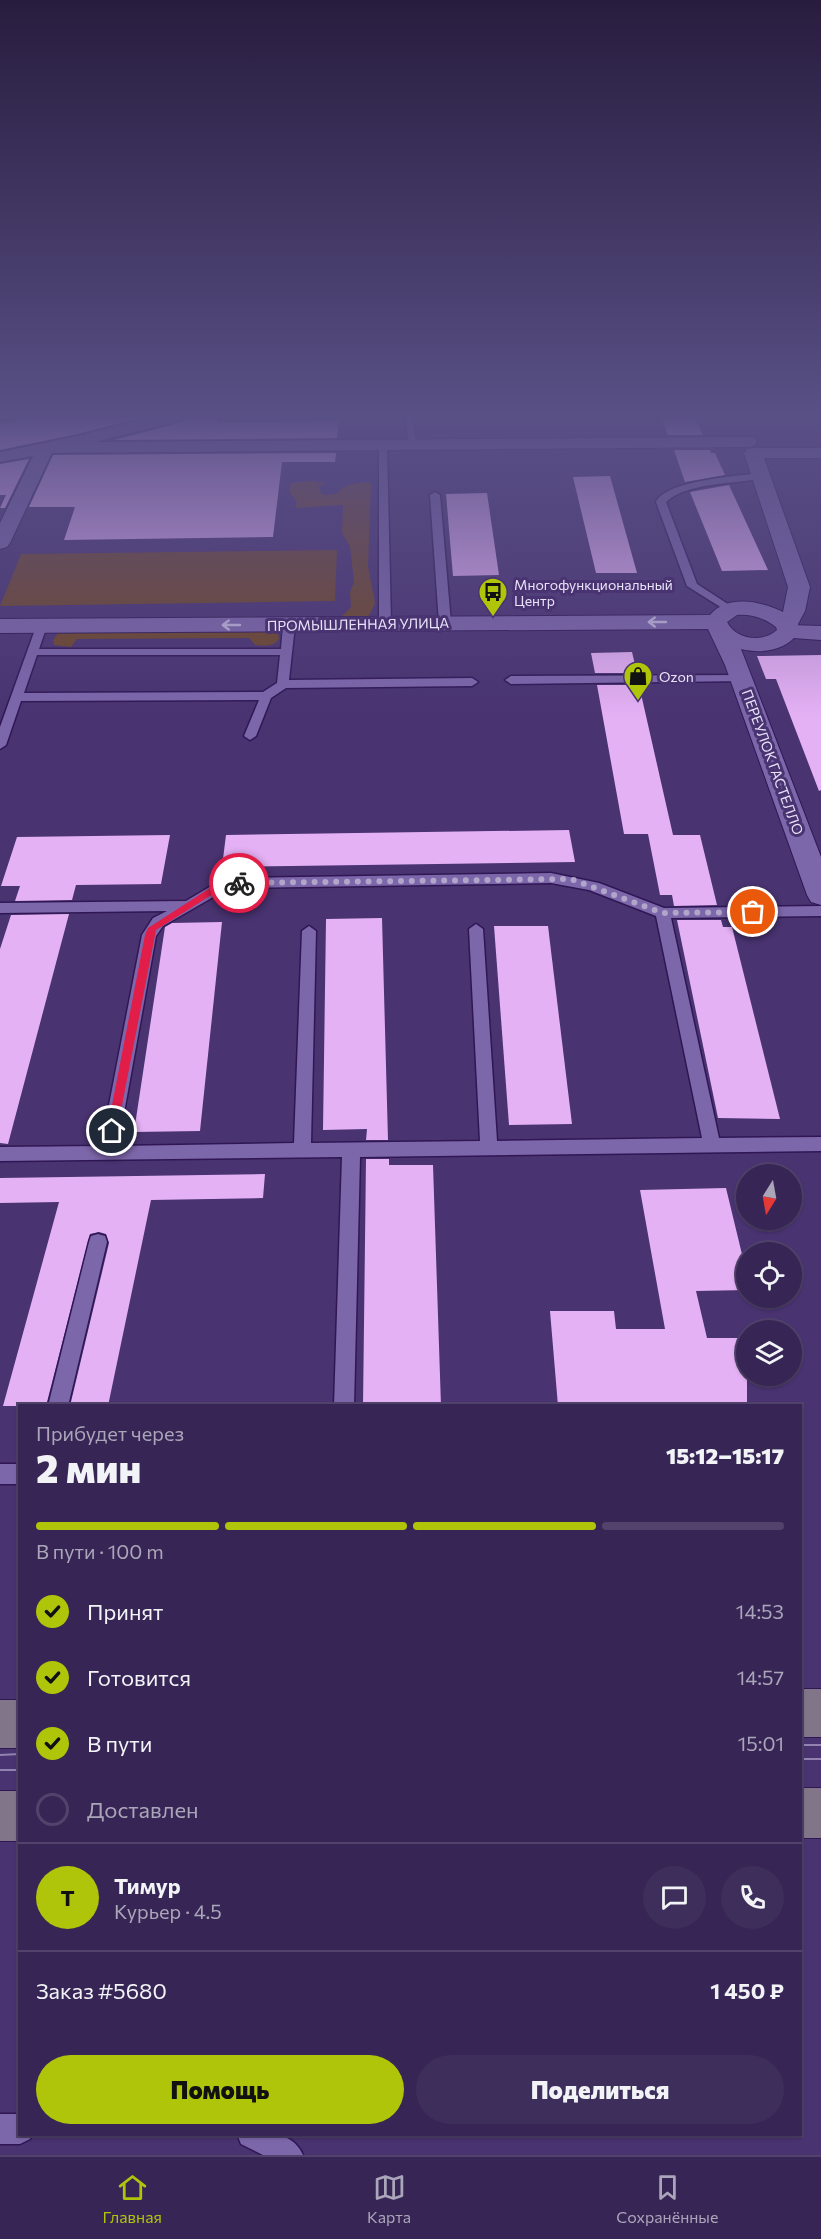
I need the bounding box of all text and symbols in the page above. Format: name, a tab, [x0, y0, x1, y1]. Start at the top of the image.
bus stop icon: Многофункциональный Центр	[477, 576, 509, 618]
place label: Многофункциональный Центр	[514, 576, 673, 609]
street label: ПРОМЫШЛЕННАЯ УЛИЦА	[267, 614, 449, 634]
one-way arrow	[648, 616, 668, 628]
one-way arrow	[222, 619, 242, 631]
shop icon: Ozon	[622, 660, 654, 702]
place label: Ozon	[659, 668, 694, 685]
street label: ПЕРЕУЛОК ГАСТЕЛЛО	[739, 687, 807, 837]
courier	[209, 853, 269, 913]
icon: bike	[223, 867, 256, 900]
pin	[727, 886, 778, 937]
icon: bag	[736, 895, 769, 928]
pin	[86, 1105, 137, 1156]
icon: home	[95, 1114, 128, 1147]
north arrow	[736, 1164, 802, 1230]
map controls	[736, 1164, 802, 1386]
button: locate	[736, 1242, 802, 1308]
button: layers	[736, 1320, 802, 1386]
text: Прибудет через	[36, 1421, 184, 1445]
text: 15:12–15:17	[666, 1442, 784, 1469]
text: 2 мин	[36, 1443, 141, 1491]
text: В пути · 100 m	[36, 1539, 164, 1563]
icon: check	[36, 1595, 69, 1628]
text: Принят	[87, 1598, 163, 1625]
text: 14:53	[736, 1599, 784, 1623]
icon: check	[36, 1661, 69, 1694]
text: Готовится	[87, 1664, 191, 1691]
text: 14:57	[737, 1665, 784, 1689]
icon: check	[36, 1727, 69, 1760]
text: В пути	[87, 1730, 152, 1757]
text: 15:01	[738, 1731, 784, 1755]
text: Доставлен	[87, 1796, 199, 1823]
button: chat	[643, 1866, 706, 1929]
button: phone	[721, 1866, 784, 1929]
text: Тимур	[114, 1872, 181, 1899]
text: Т	[60, 1884, 75, 1911]
text: Курьер · 4.5	[114, 1899, 222, 1923]
text: Заказ #5680	[36, 1977, 167, 2004]
text: 1 450 ₽	[710, 1977, 784, 2004]
button: Помощь	[36, 2055, 404, 2124]
button: Поделиться	[416, 2055, 784, 2124]
tab: Главная	[103, 2171, 162, 2226]
tab: Карта	[367, 2171, 411, 2226]
tab: Сохранённые	[616, 2171, 718, 2226]

